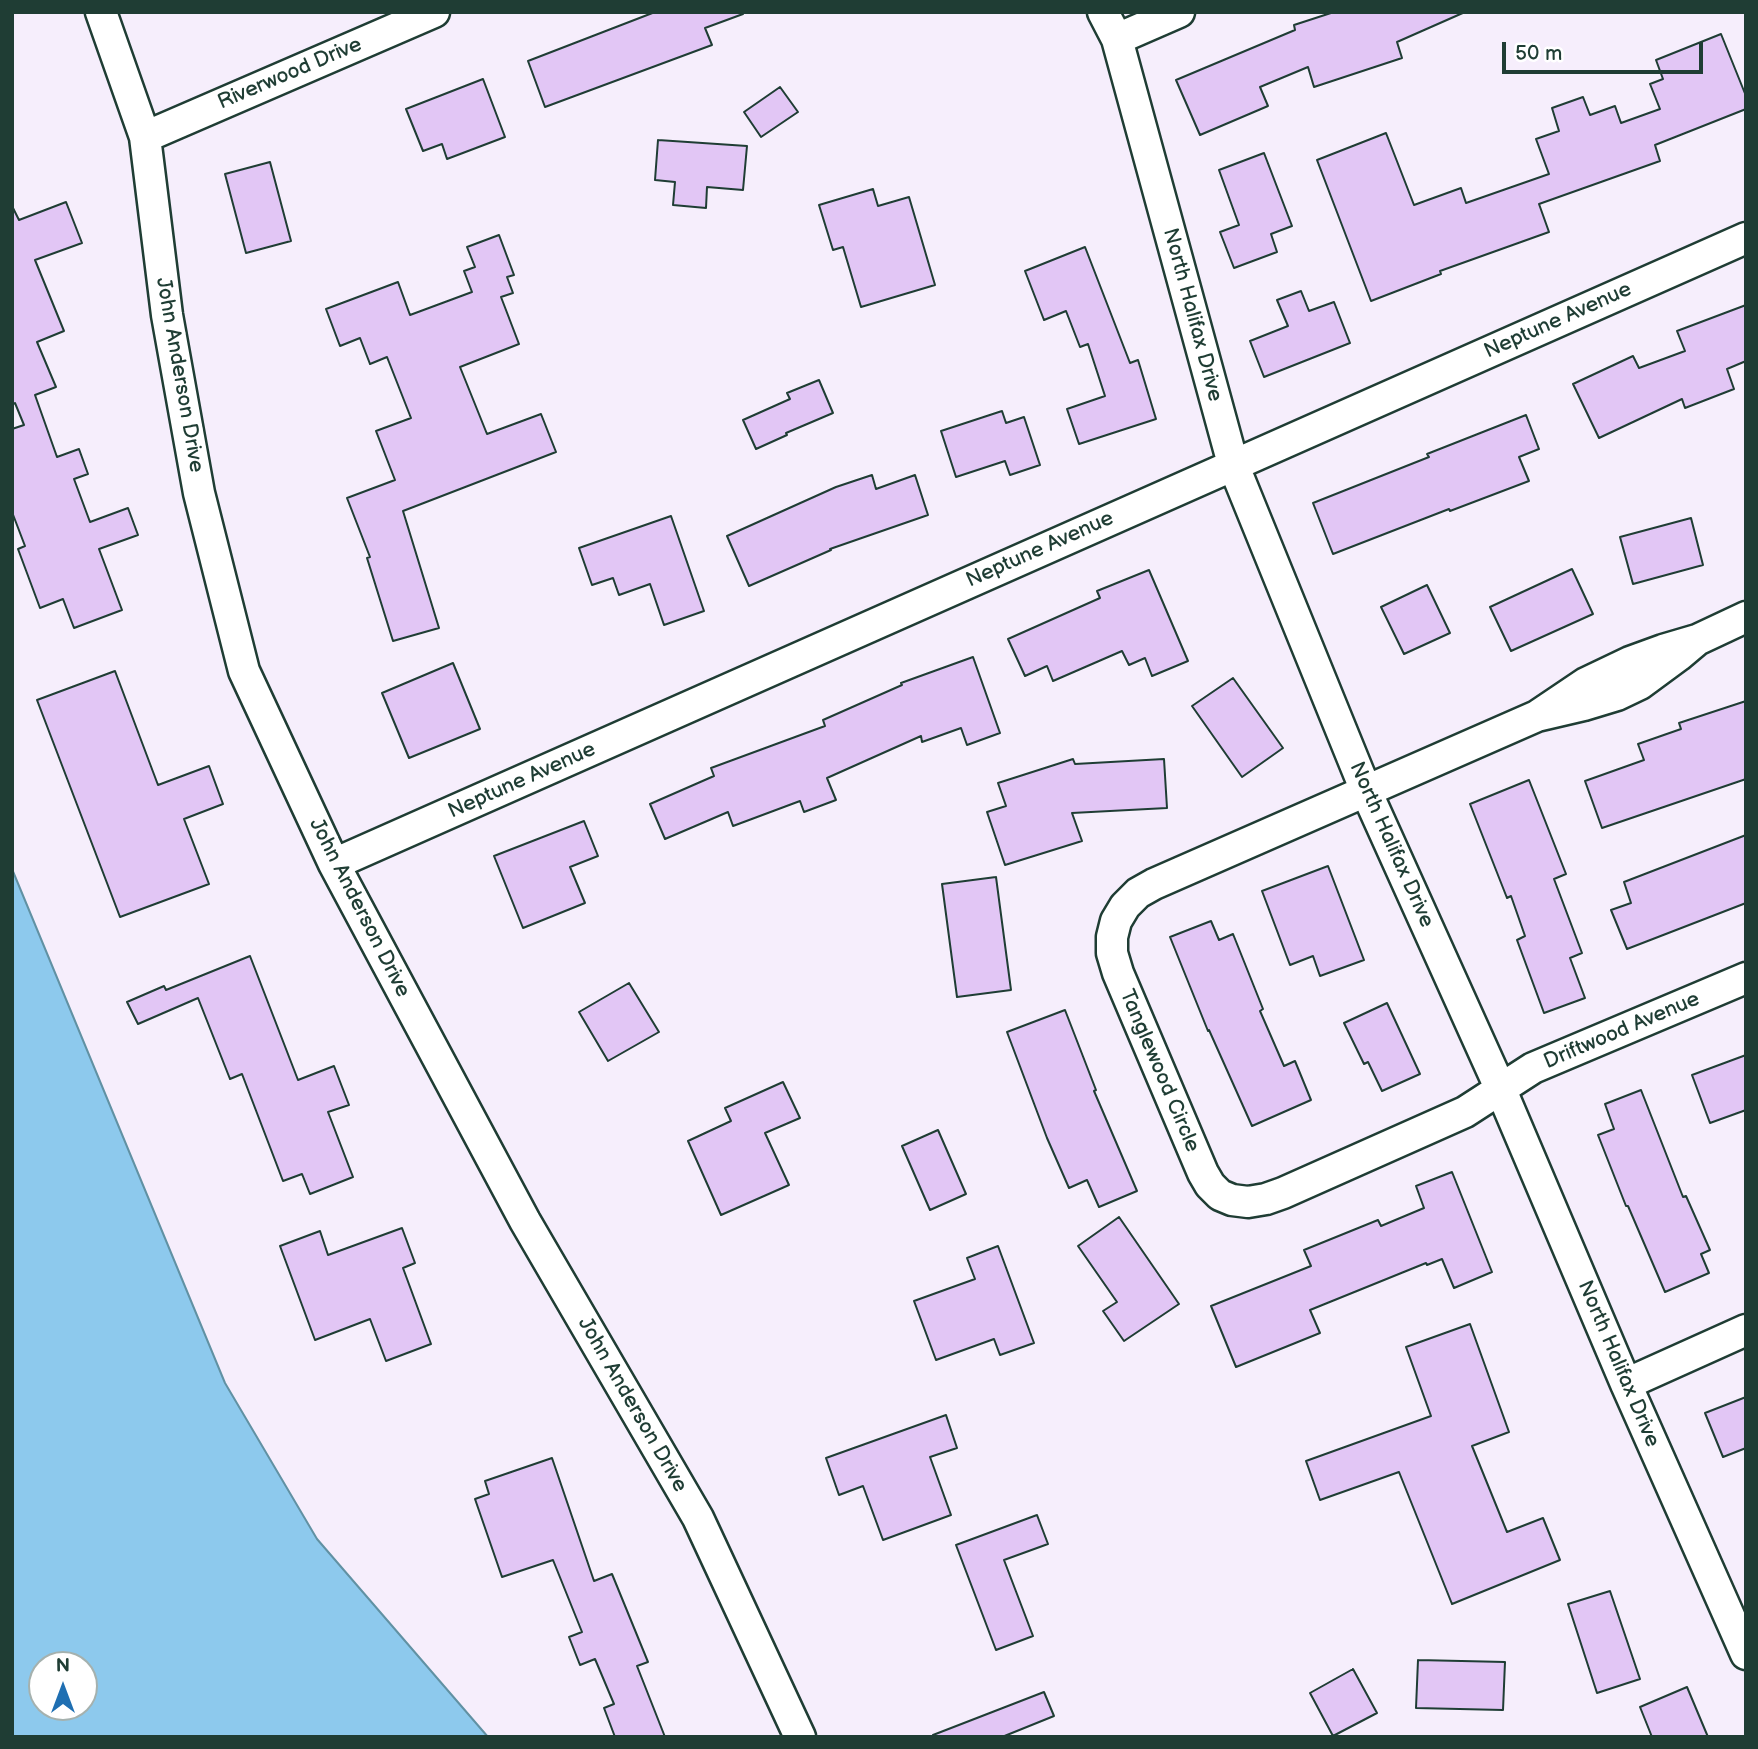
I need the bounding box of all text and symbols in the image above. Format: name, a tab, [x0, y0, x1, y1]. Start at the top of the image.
scale bar	[1506, 28, 1707, 72]
street label: Riverwood Drive	[214, 32, 366, 116]
text: 50 m	[1515, 41, 1562, 66]
street label: North Halifax Drive	[1157, 226, 1227, 404]
street label: John Anderson Drive	[149, 276, 209, 474]
street label: Neptune Avenue	[1480, 277, 1636, 365]
street label: Neptune Avenue	[962, 506, 1118, 594]
street label: Neptune Avenue	[444, 737, 600, 825]
street label: North Halifax Drive	[1343, 758, 1439, 932]
street label: John Anderson Drive	[303, 814, 415, 1002]
street label: Tanglewood Circle	[1113, 986, 1205, 1156]
street label: Driftwood Avenue	[1540, 987, 1704, 1075]
street label: North Halifax Drive	[1572, 1277, 1664, 1451]
street label: John Anderson Drive	[572, 1313, 692, 1497]
north arrow	[28, 1651, 98, 1721]
text: N	[56, 1655, 70, 1678]

